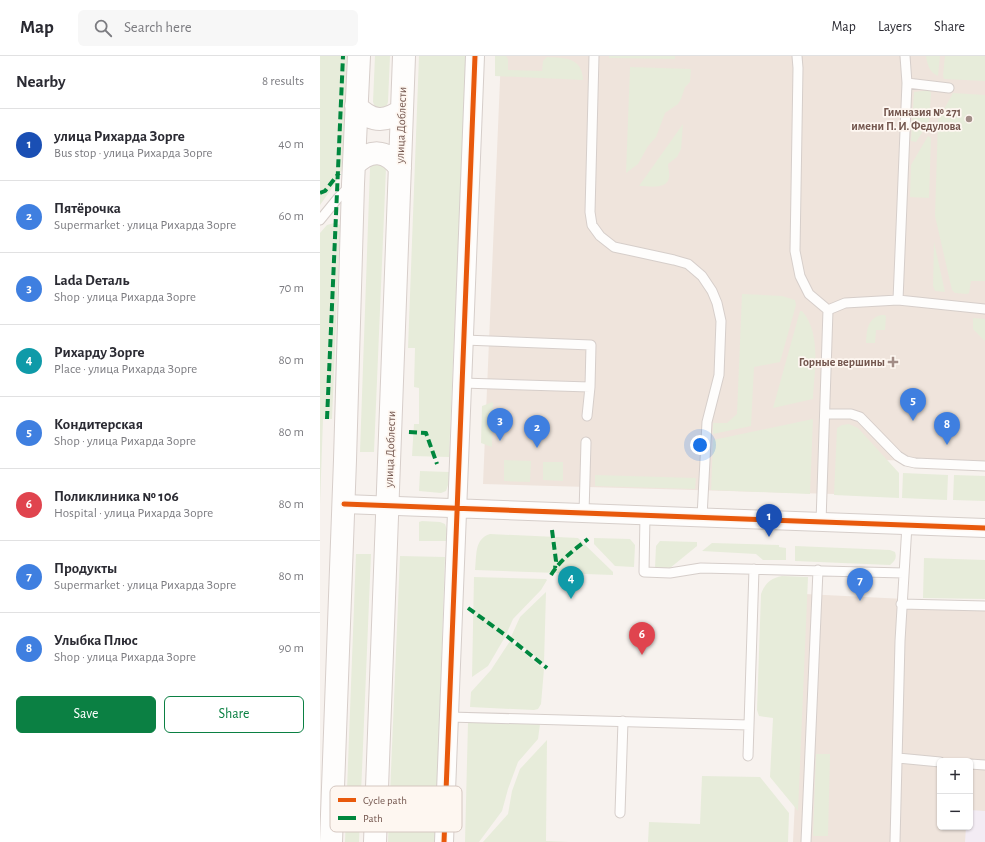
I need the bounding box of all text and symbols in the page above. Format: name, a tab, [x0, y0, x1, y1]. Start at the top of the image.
search box	[78, 10, 358, 46]
icon: search	[92, 17, 114, 39]
text: Map	[20, 18, 54, 37]
text: Search here	[124, 20, 192, 35]
text: Map	[831, 20, 856, 34]
text: Layers	[878, 20, 912, 34]
text: Share	[934, 20, 965, 34]
text: Nearby	[16, 73, 66, 90]
text: 8 results	[262, 75, 304, 88]
street label: улица Доблести	[394, 86, 409, 165]
place label: Гимназия № 271 имени П. И. Федулова	[851, 106, 961, 133]
marker: Гимназия № 271 имени П. И. Федулова	[964, 114, 974, 124]
text: улица Рихарда Зорге	[54, 129, 185, 144]
text: 1	[27, 138, 31, 151]
text: 40 m	[278, 138, 304, 151]
text: Bus stop · улица Рихарда Зорге	[54, 147, 213, 160]
text: Пятёрочка	[54, 201, 121, 216]
text: 2	[26, 210, 32, 223]
text: 60 m	[278, 210, 304, 223]
text: Supermarket · улица Рихарда Зорге	[54, 219, 236, 232]
text: Lada Dеталь	[54, 273, 129, 288]
text: 3	[26, 282, 32, 295]
text: 70 m	[279, 282, 304, 295]
text: Shop · улица Рихарда Зорге	[54, 291, 196, 304]
text: Рихарду Зорге	[54, 345, 145, 360]
text: 4	[26, 354, 32, 367]
text: 80 m	[278, 354, 304, 367]
place label: Горные вершины	[799, 356, 885, 368]
marker: Горные вершины	[888, 357, 898, 367]
text: Place · улица Рихарда Зорге	[54, 363, 197, 376]
pin: 5	[900, 388, 926, 421]
pin: 3	[487, 408, 513, 441]
street label: улица Доблести	[383, 410, 398, 489]
pin: 8	[934, 412, 960, 445]
pin: 2	[524, 415, 550, 448]
text: Кондитерская	[54, 417, 143, 432]
text: 5	[26, 426, 32, 439]
text: 80 m	[278, 426, 304, 439]
text: Shop · улица Рихарда Зорге	[54, 435, 196, 448]
your location	[690, 435, 710, 455]
text: Поликлиника № 106	[54, 489, 179, 504]
text: 6	[26, 498, 32, 511]
text: 80 m	[278, 498, 304, 511]
pin: 1	[756, 504, 782, 537]
text: Hospital · улица Рихарда Зорге	[54, 507, 213, 520]
text: Продукты	[54, 561, 117, 576]
pin: 4	[558, 566, 584, 599]
pin: 7	[847, 568, 873, 601]
text: 7	[26, 570, 32, 583]
text: 80 m	[278, 570, 304, 583]
text: Supermarket · улица Рихарда Зорге	[54, 579, 236, 592]
pin: 6	[629, 622, 655, 655]
text: Улыбка Плюс	[54, 633, 138, 648]
text: 8	[26, 642, 32, 655]
text: 90 m	[278, 642, 304, 655]
text: Shop · улица Рихарда Зорге	[54, 651, 196, 664]
button: Save	[16, 696, 156, 733]
button: Share	[164, 696, 304, 733]
map controls	[937, 758, 973, 830]
button: +	[937, 758, 973, 794]
legend	[330, 786, 462, 832]
button: −	[937, 794, 973, 830]
text: Cycle path	[363, 795, 407, 806]
text: Path	[363, 813, 383, 824]

